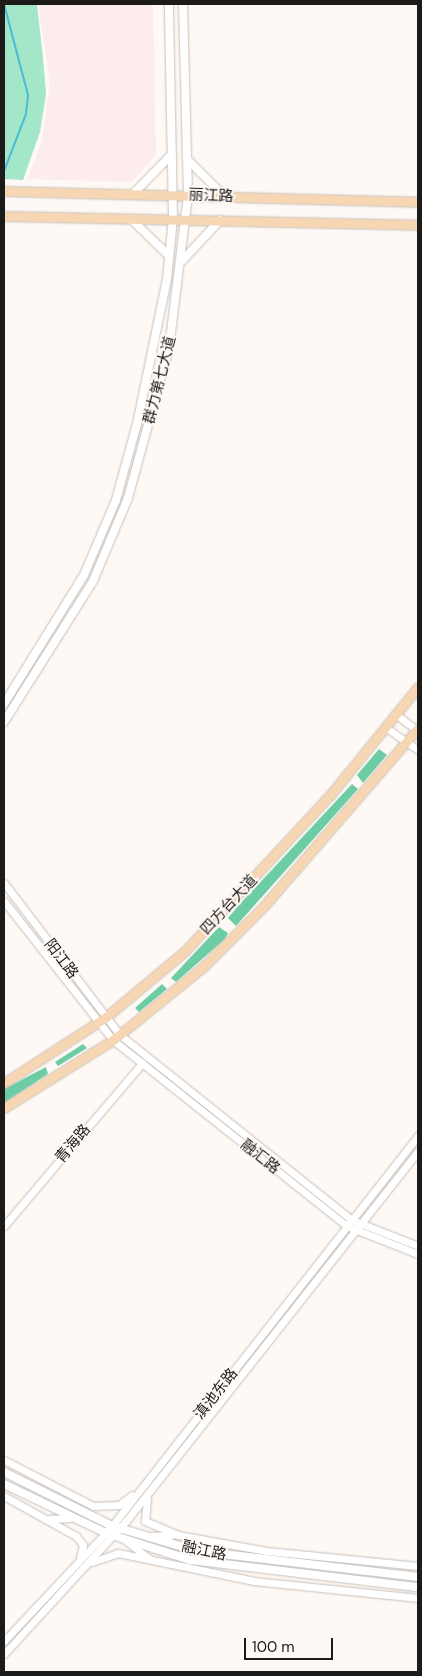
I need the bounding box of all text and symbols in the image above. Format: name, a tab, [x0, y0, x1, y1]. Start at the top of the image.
street label: 丽江路	[188, 186, 234, 206]
street label: 群力第七大道	[140, 334, 180, 426]
street label: 四方台大道	[197, 871, 261, 939]
street label: 阳江路	[40, 936, 82, 982]
street label: 青海路	[52, 1121, 94, 1167]
street label: 融汇路	[237, 1136, 283, 1178]
street label: 滇池东路	[190, 1365, 242, 1423]
street label: 融江路	[180, 1538, 228, 1564]
scale bar	[247, 1628, 336, 1660]
text: 100 m	[252, 1637, 295, 1657]

